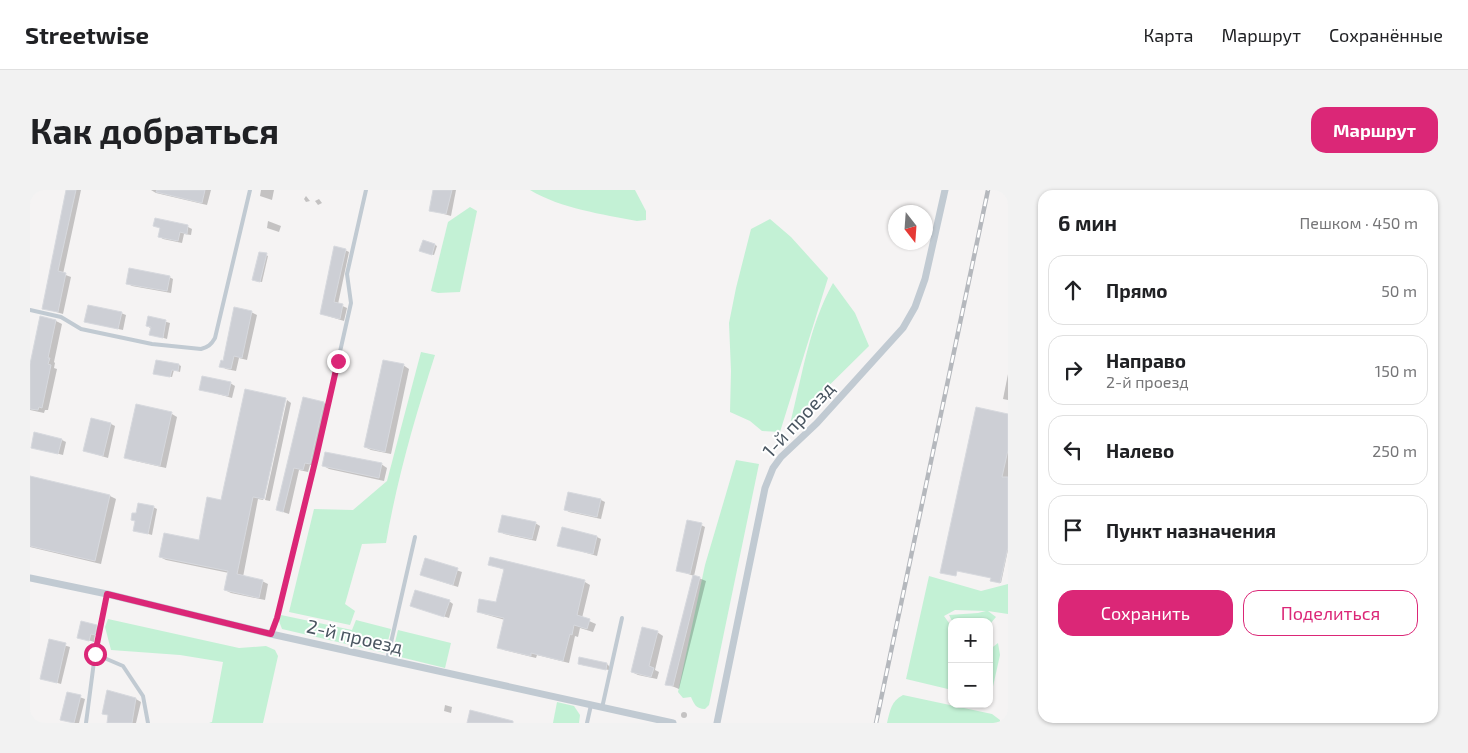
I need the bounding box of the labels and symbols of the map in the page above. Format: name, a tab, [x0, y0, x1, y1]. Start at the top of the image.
north arrow	[888, 205, 933, 250]
route end	[327, 350, 350, 373]
street label: 1-й проезд	[757, 376, 839, 462]
street label: 2-й проезд	[305, 614, 405, 658]
route start	[84, 643, 107, 666]

